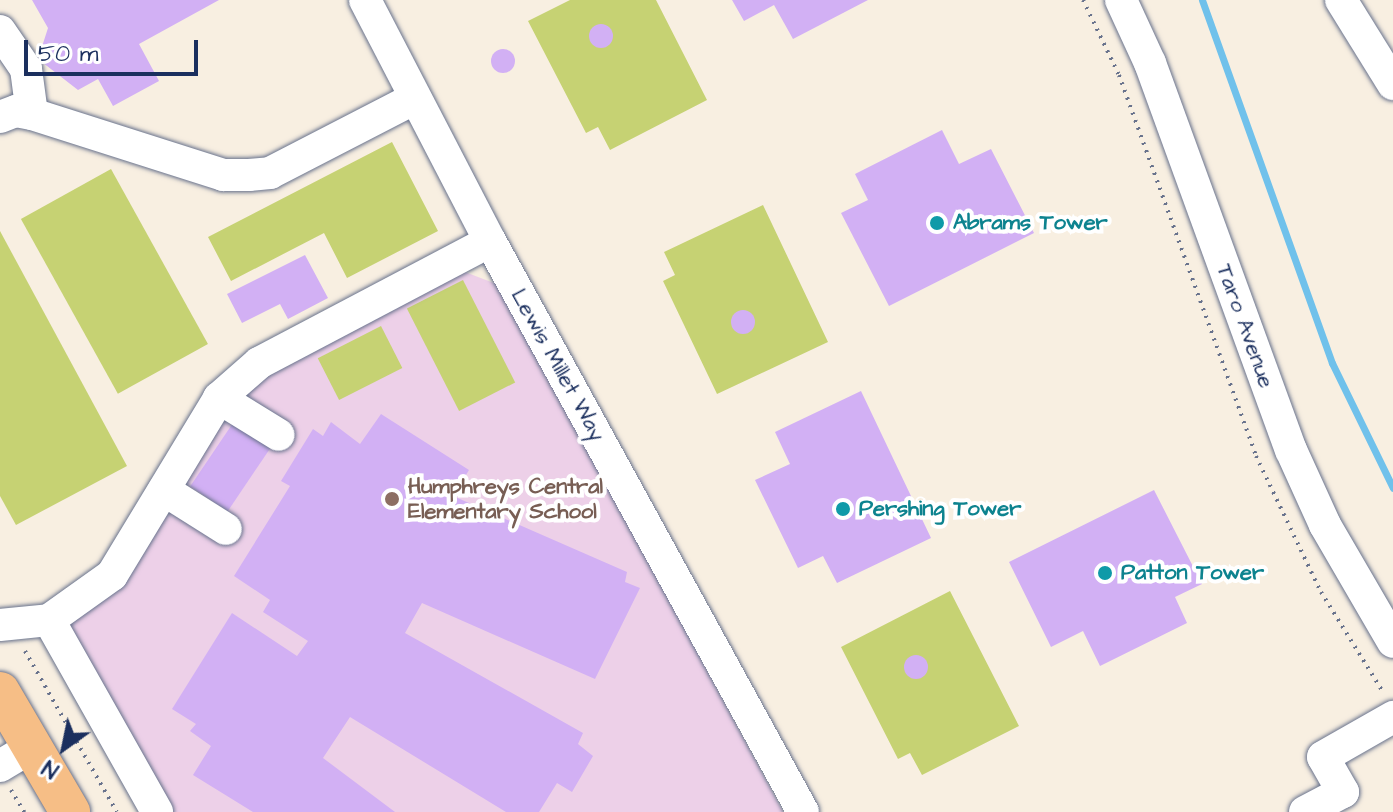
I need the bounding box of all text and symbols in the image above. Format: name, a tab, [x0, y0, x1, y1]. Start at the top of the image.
scale bar	[28, 24, 202, 74]
text: 50 m	[38, 37, 98, 71]
place label: Abrams Tower	[953, 210, 1108, 236]
marker: Abrams Tower	[928, 214, 946, 232]
street label: Taro Avenue	[1210, 261, 1280, 391]
street label: Lewis Millet Way	[505, 284, 611, 446]
place label: Humphreys Central Elementary School	[408, 473, 603, 524]
marker: Humphreys Central Elementary School	[383, 490, 401, 508]
place label: Pershing Tower	[859, 496, 1021, 522]
marker: Pershing Tower	[834, 500, 852, 518]
place label: Patton Tower	[1121, 560, 1264, 586]
marker: Patton Tower	[1096, 564, 1114, 582]
north arrow	[24, 708, 104, 788]
text: N	[36, 752, 65, 785]

